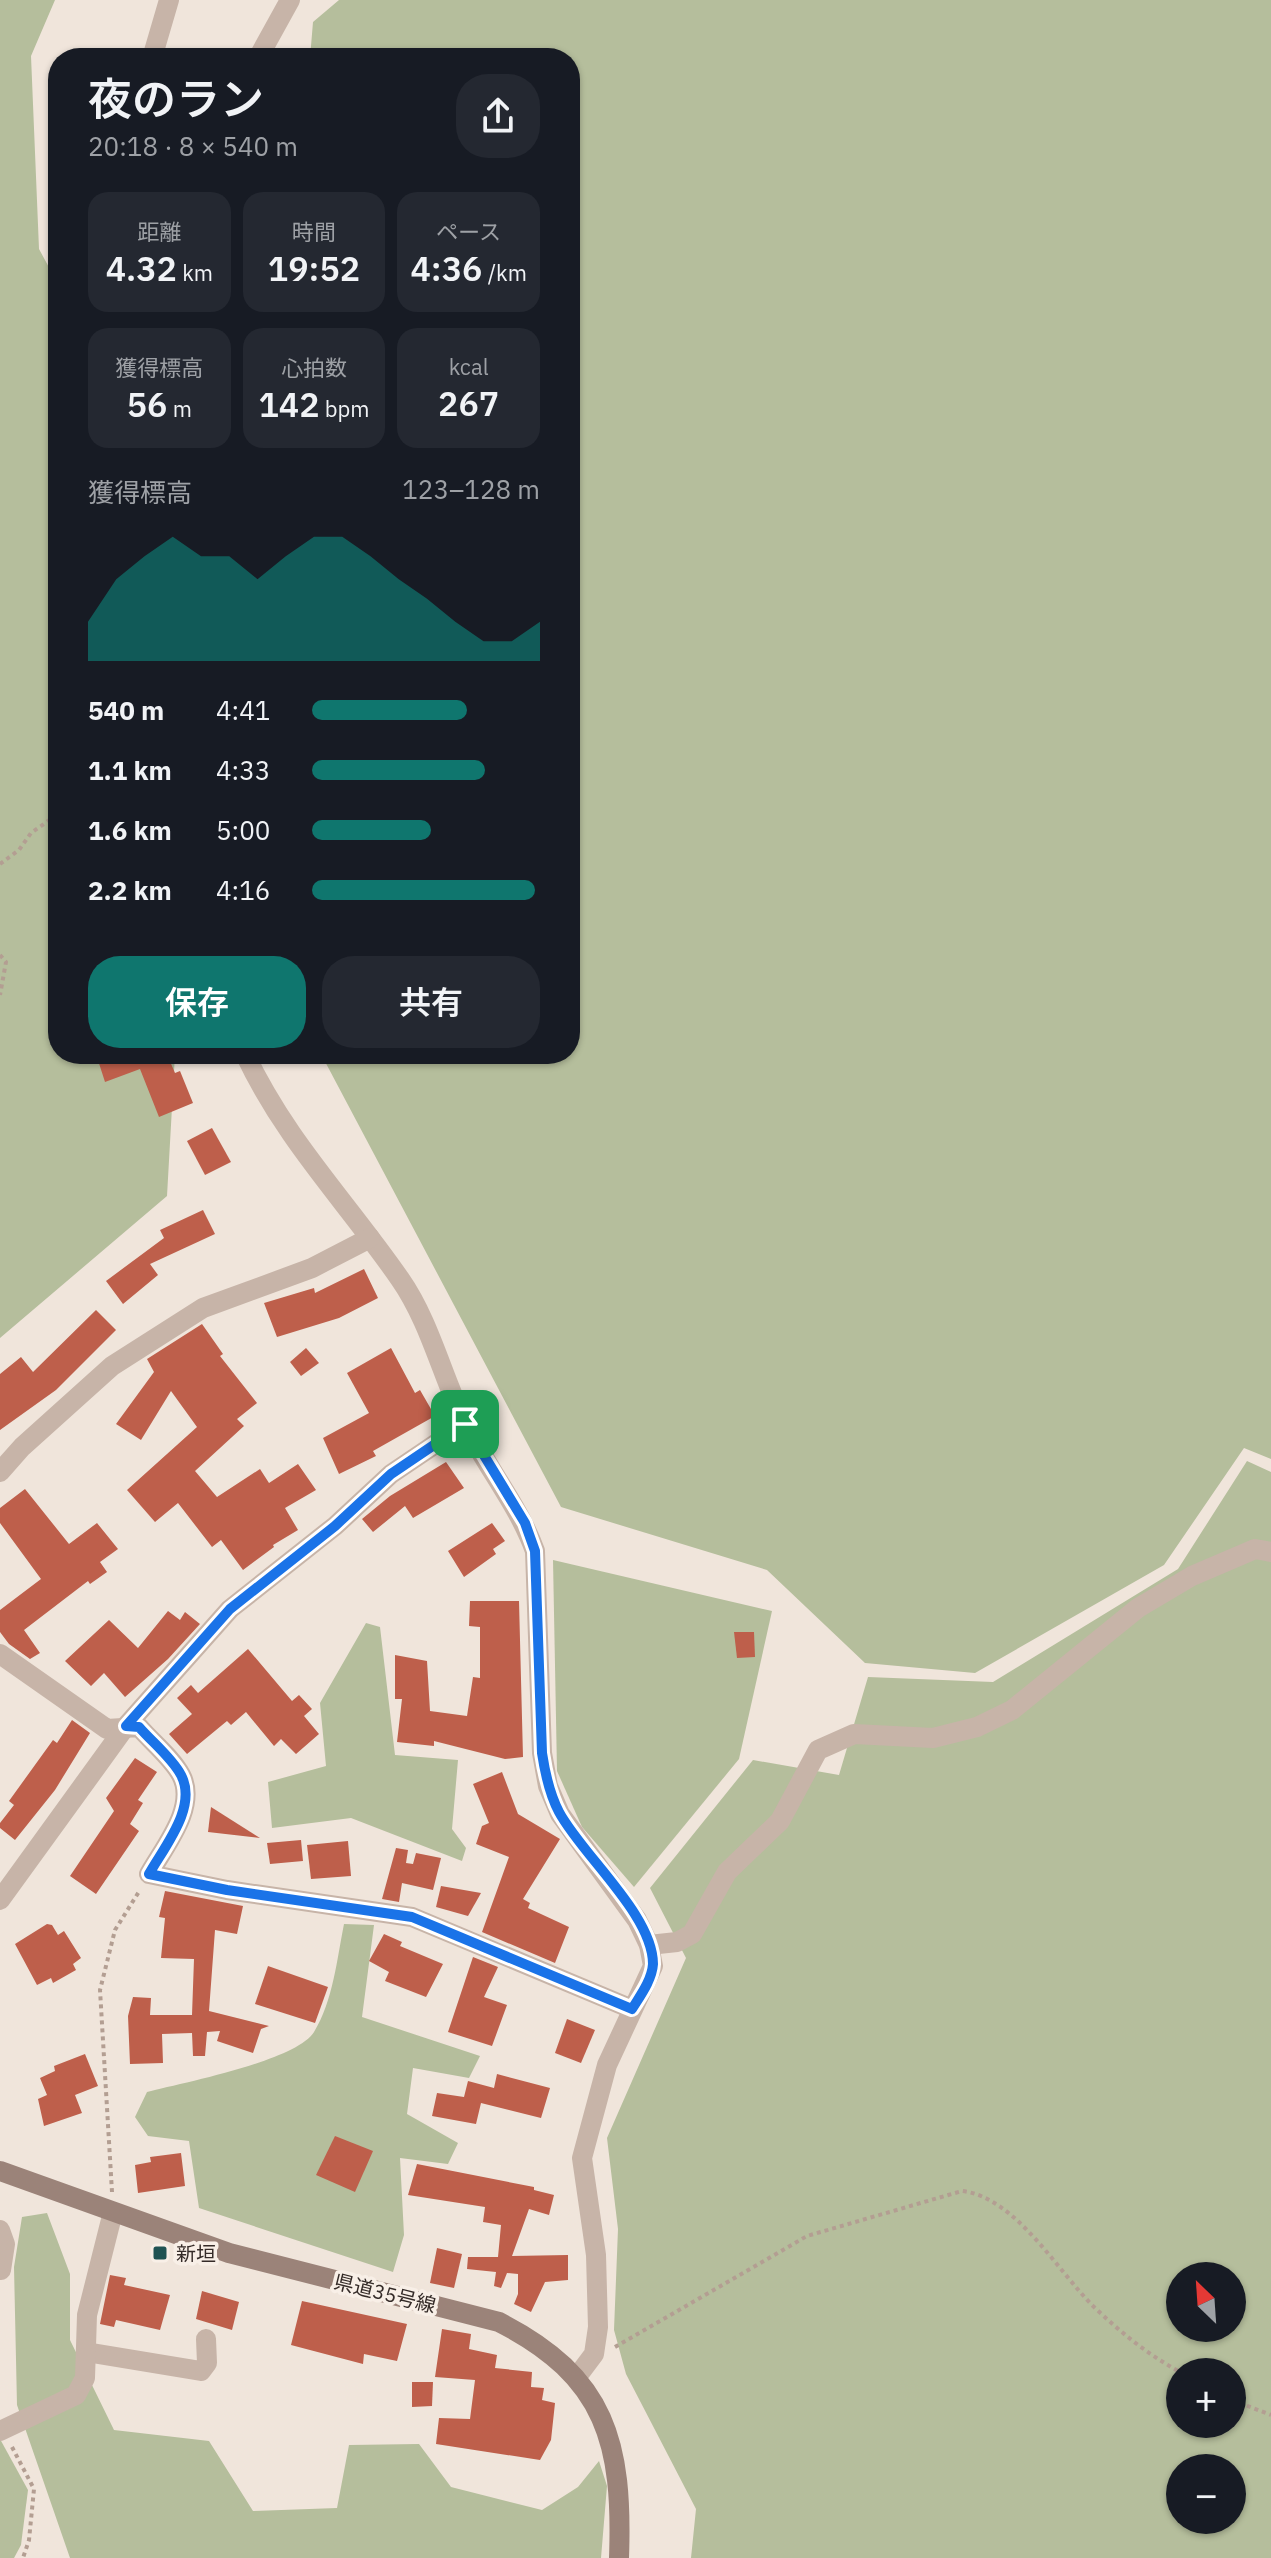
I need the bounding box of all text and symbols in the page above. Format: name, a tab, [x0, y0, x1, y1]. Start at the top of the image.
text: 夜のラン	[88, 70, 264, 127]
button: share	[456, 74, 540, 158]
text: 20:18 · 8 × 540 m	[88, 129, 298, 163]
text: 距離	[137, 217, 181, 246]
text: 時間	[292, 217, 336, 246]
text: ペース	[436, 217, 501, 246]
text: 4.32	[106, 246, 177, 290]
text: 19:52	[268, 246, 360, 290]
text: 4:36	[410, 246, 482, 290]
text: km	[177, 258, 213, 287]
text: /km	[482, 258, 527, 287]
text: kcal	[449, 352, 489, 381]
text: 獲得標高	[115, 353, 203, 382]
text: 心拍数	[281, 353, 347, 382]
text: 267	[438, 381, 499, 425]
text: 56	[127, 382, 168, 426]
text: 142	[258, 382, 320, 426]
text: m	[168, 394, 192, 423]
text: bpm	[320, 394, 370, 423]
text: 123–128 m	[402, 472, 540, 506]
text: 獲得標高	[88, 475, 192, 509]
text: 540 m	[88, 693, 164, 727]
text: 4:41	[216, 693, 270, 727]
text: 1.1 km	[88, 753, 172, 787]
text: 4:33	[216, 753, 270, 787]
text: 1.6 km	[88, 813, 172, 847]
text: 5:00	[216, 813, 270, 847]
text: 2.2 km	[88, 873, 172, 907]
text: 4:16	[216, 873, 270, 907]
button: 保存	[88, 956, 306, 1048]
button: 共有	[322, 956, 540, 1048]
pin	[431, 1390, 499, 1458]
icon: arrive	[443, 1402, 487, 1446]
place label: 新垣	[176, 2240, 216, 2267]
marker: 新垣	[151, 2244, 169, 2262]
north arrow	[1166, 2262, 1246, 2342]
map controls	[1166, 2262, 1246, 2534]
street label: 県道35号線	[331, 2267, 439, 2319]
button: +	[1166, 2358, 1246, 2438]
button: −	[1166, 2454, 1246, 2534]

